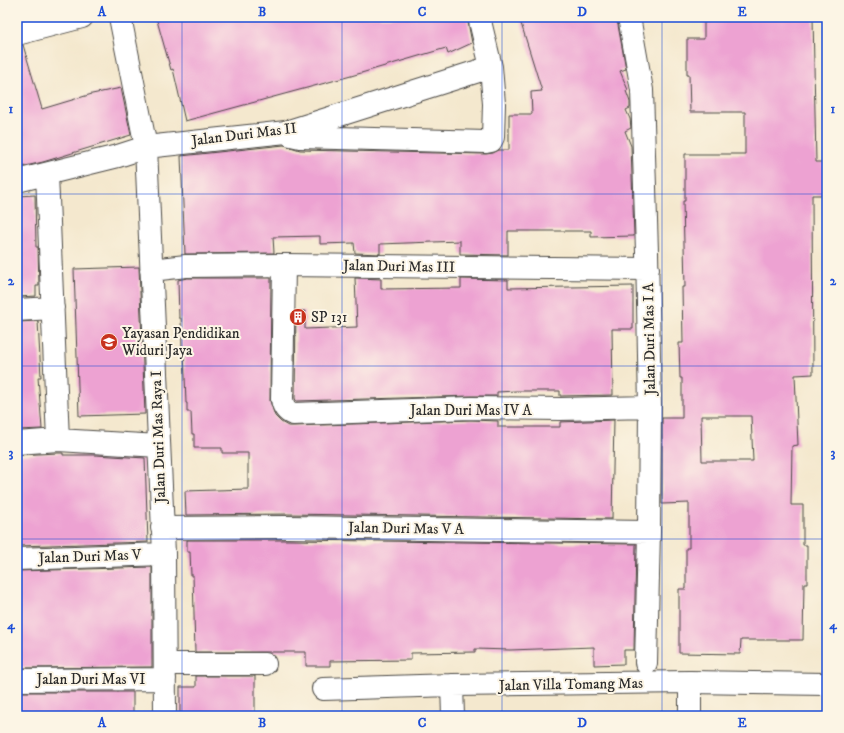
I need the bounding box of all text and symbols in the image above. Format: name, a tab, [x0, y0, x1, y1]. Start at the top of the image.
text: A	[97, 4, 107, 20]
text: B	[258, 4, 266, 20]
text: C	[418, 4, 427, 20]
text: D	[577, 4, 587, 20]
text: E	[737, 4, 747, 20]
text: 1	[9, 101, 14, 117]
text: 1	[831, 101, 836, 117]
street label: Jalan Duri Mas II	[188, 119, 298, 151]
street label: Jalan Duri Mas III	[341, 256, 455, 277]
text: 2	[8, 273, 15, 289]
text: 2	[830, 273, 837, 289]
street label: Jalan Duri Mas I A	[639, 282, 660, 397]
building icon: SP 131	[288, 307, 308, 327]
place label: SP 131	[311, 308, 347, 327]
place label: Yayasan Pendidikan Widuri Jaya	[121, 324, 240, 360]
school or university icon: Yayasan Pendidikan Widuri Jaya	[99, 332, 119, 352]
street label: Jalan Duri Mas Raya I	[147, 370, 170, 506]
street label: Jalan Duri Mas IV A	[408, 401, 532, 420]
text: 3	[9, 445, 14, 461]
text: 3	[831, 445, 836, 461]
street label: Jalan Duri Mas V A	[346, 518, 464, 539]
street label: Jalan Duri Mas V	[36, 545, 142, 568]
text: 4	[6, 617, 15, 634]
text: 4	[828, 617, 837, 634]
street label: Jalan Duri Mas VI	[34, 670, 146, 689]
street label: Jalan Villa Tomang Mas	[497, 674, 643, 695]
text: A	[97, 715, 107, 731]
text: B	[258, 715, 266, 731]
text: C	[418, 715, 427, 731]
text: D	[577, 715, 587, 731]
text: E	[737, 715, 747, 731]

